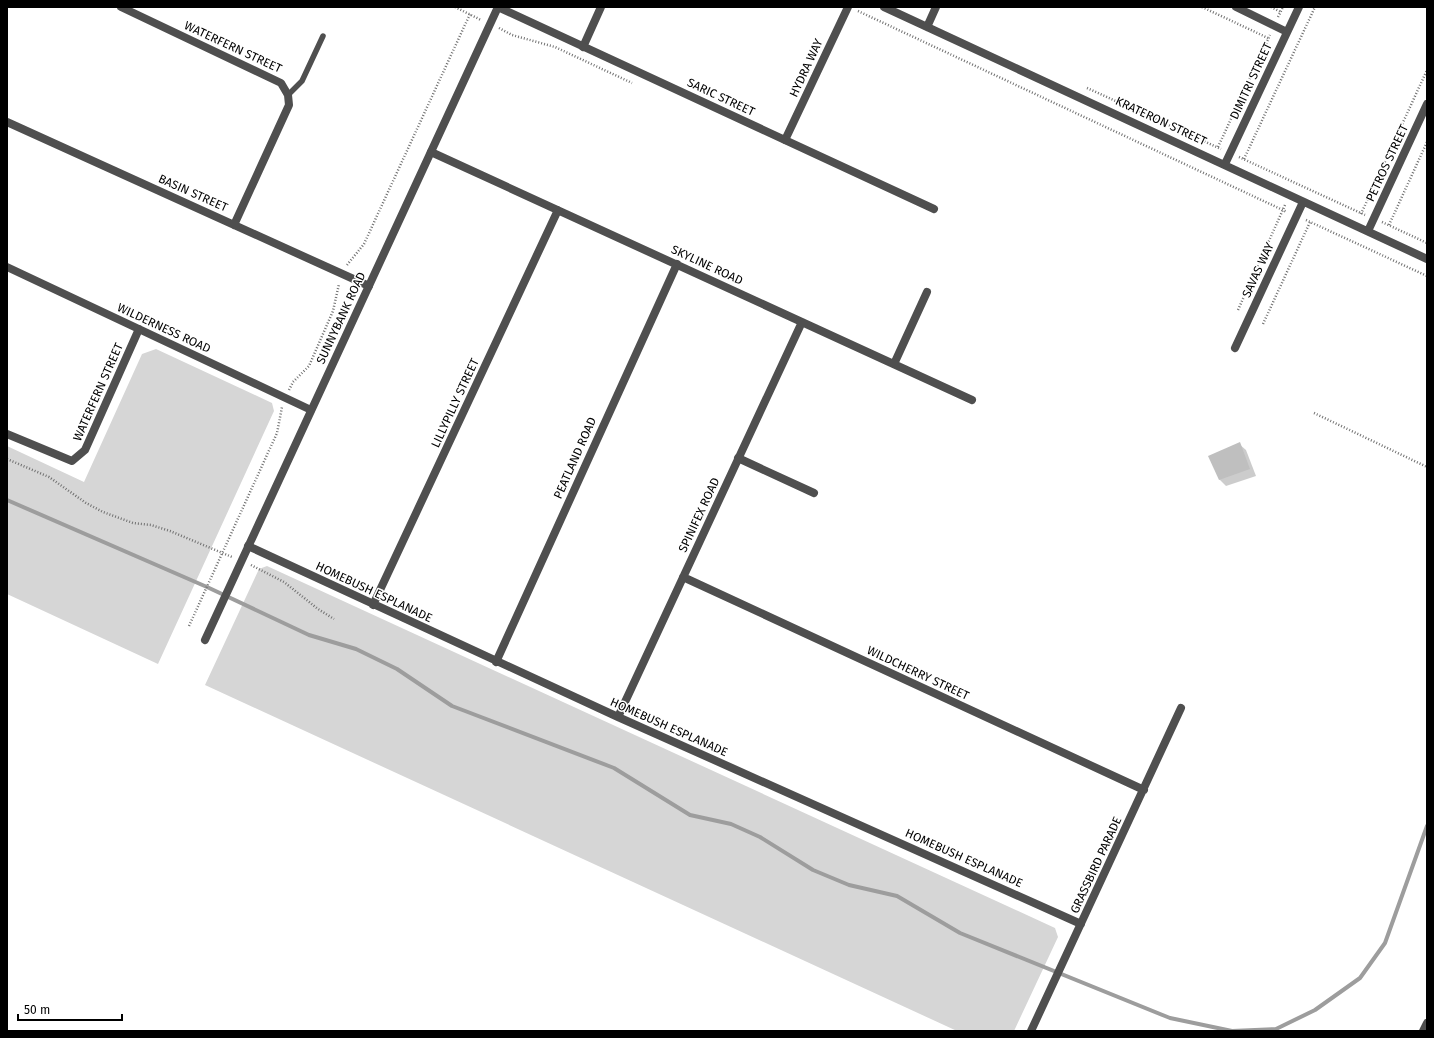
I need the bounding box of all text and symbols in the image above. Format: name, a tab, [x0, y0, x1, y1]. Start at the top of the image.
street label: WATERFERN STREET	[182, 18, 285, 76]
street label: HYDRA WAY	[786, 36, 826, 99]
street label: DIMITRI STREET	[1227, 40, 1275, 122]
street label: SARIC STREET	[685, 75, 758, 119]
street label: KRATERON STREET	[1113, 94, 1209, 149]
street label: PETROS STREET	[1363, 121, 1411, 204]
street label: BASIN STREET	[156, 171, 231, 215]
street label: SAVAS WAY	[1239, 240, 1277, 300]
street label: SKYLINE ROAD	[669, 242, 745, 288]
street label: SUNNYBANK ROAD	[314, 269, 369, 366]
street label: WILDERNESS ROAD	[115, 300, 213, 356]
street label: WATERFERN STREET	[70, 340, 126, 443]
street label: LILLYPILLY STREET	[428, 355, 482, 450]
street label: PEATLAND ROAD	[551, 415, 599, 501]
street label: SPINIFEX ROAD	[676, 475, 723, 555]
street label: HOMEBUSH ESPLANADE	[313, 559, 435, 625]
street label: WILDCHERRY STREET	[865, 643, 972, 703]
street label: HOMEBUSH ESPLANADE	[608, 695, 730, 759]
street label: GRASSBIRD PARADE	[1067, 814, 1125, 916]
street label: HOMEBUSH ESPLANADE	[903, 826, 1025, 890]
scale bar	[18, 996, 122, 1022]
text: 50 m	[24, 1003, 50, 1017]

